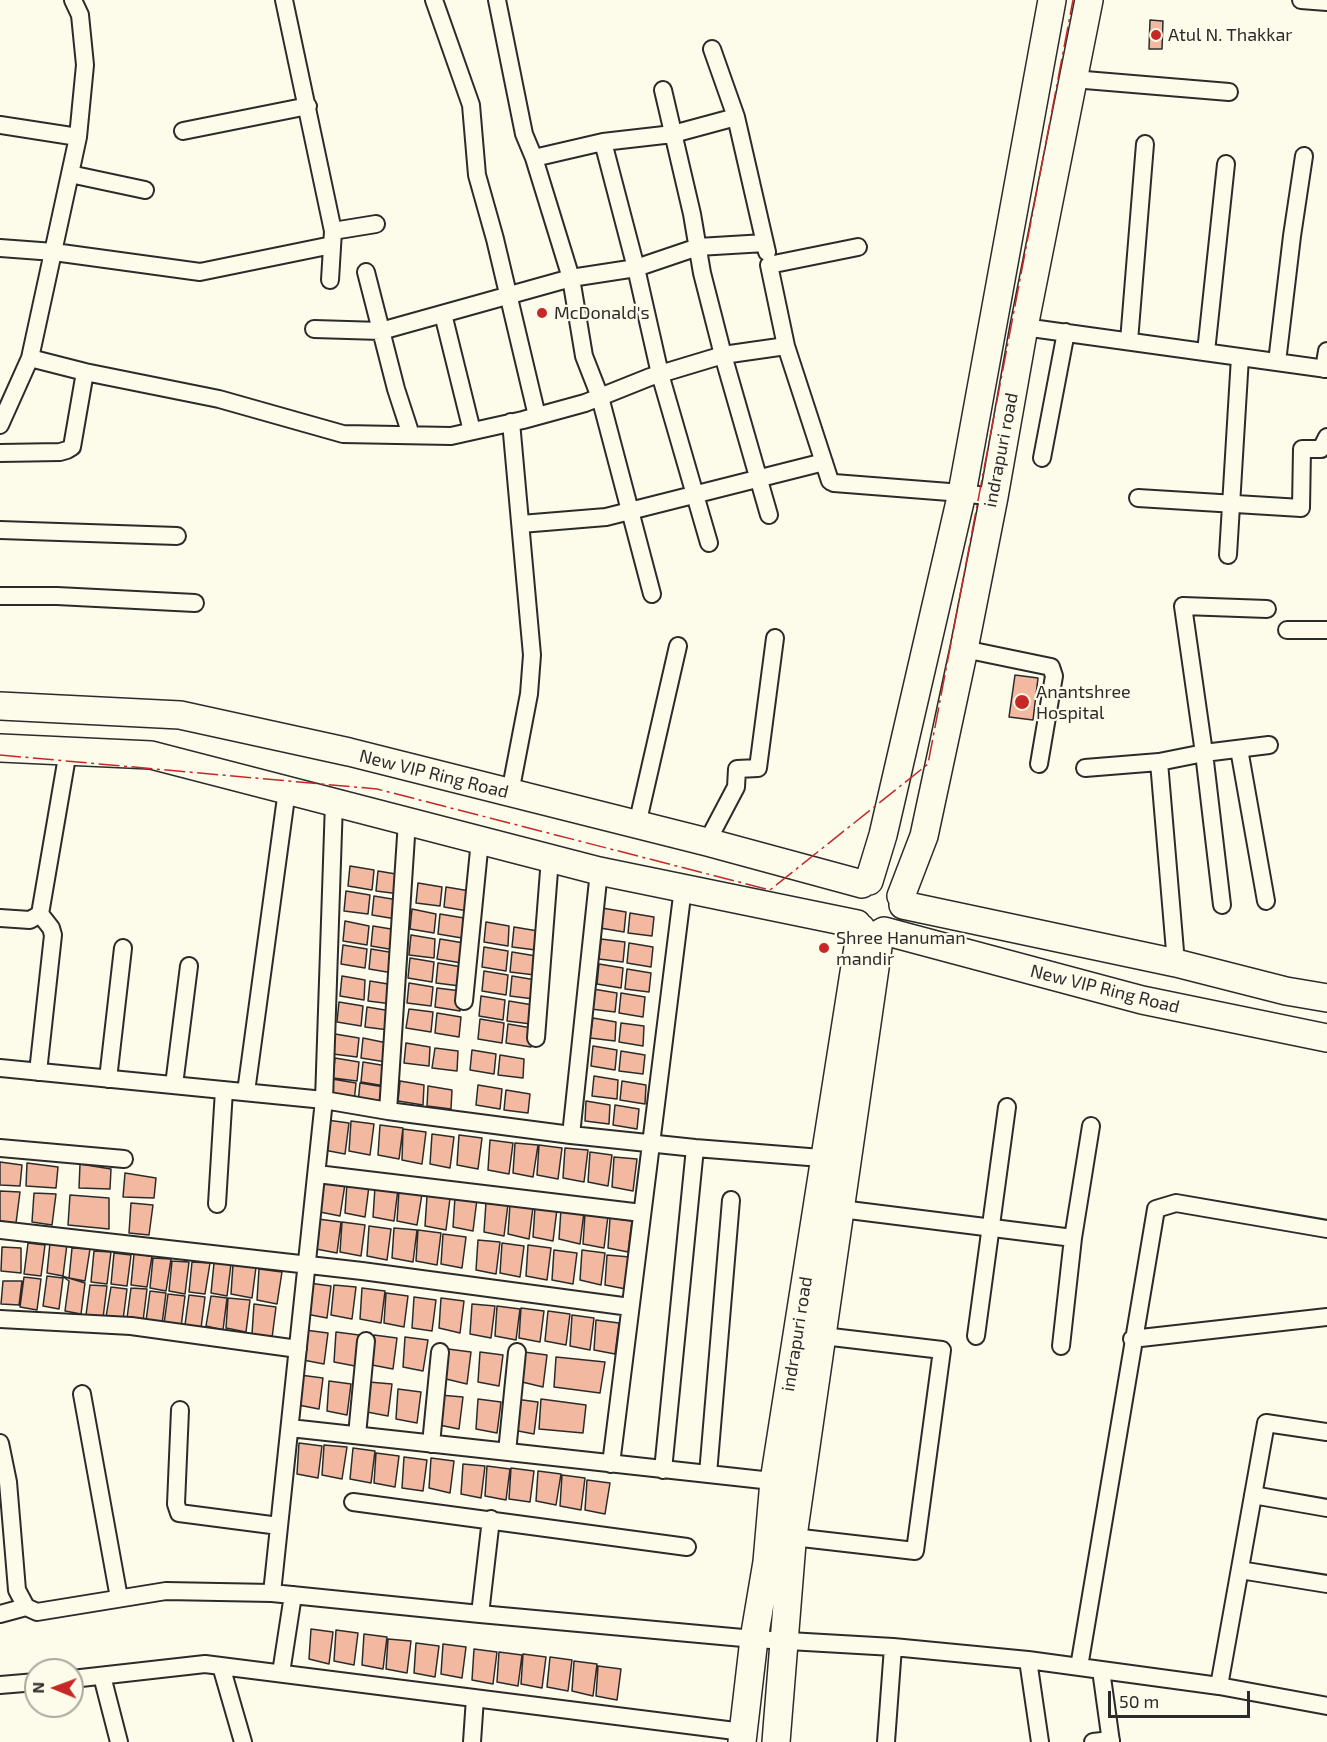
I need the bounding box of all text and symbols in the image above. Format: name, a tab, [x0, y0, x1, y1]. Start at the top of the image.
place label: Atul N. Thakkar	[1168, 24, 1293, 46]
marker: Atul N. Thakkar	[1149, 28, 1163, 42]
place label: McDonald's	[554, 302, 650, 324]
marker: McDonald's	[535, 306, 549, 320]
street label: indrapuri road	[979, 391, 1023, 509]
place label: Anantshree Hospital	[1036, 681, 1131, 724]
marker: Anantshree Hospital	[1013, 693, 1031, 711]
street label: New VIP Ring Road	[357, 745, 511, 803]
place label: Shree Hanuman mandir	[836, 927, 966, 970]
marker: Shree Hanuman mandir	[817, 941, 831, 955]
street label: New VIP Ring Road	[1028, 960, 1182, 1018]
street label: indrapuri road	[777, 1275, 817, 1393]
north arrow	[24, 1658, 84, 1718]
scale bar	[1111, 1679, 1254, 1717]
text: N	[28, 1682, 47, 1694]
text: 50 m	[1119, 1690, 1159, 1712]

